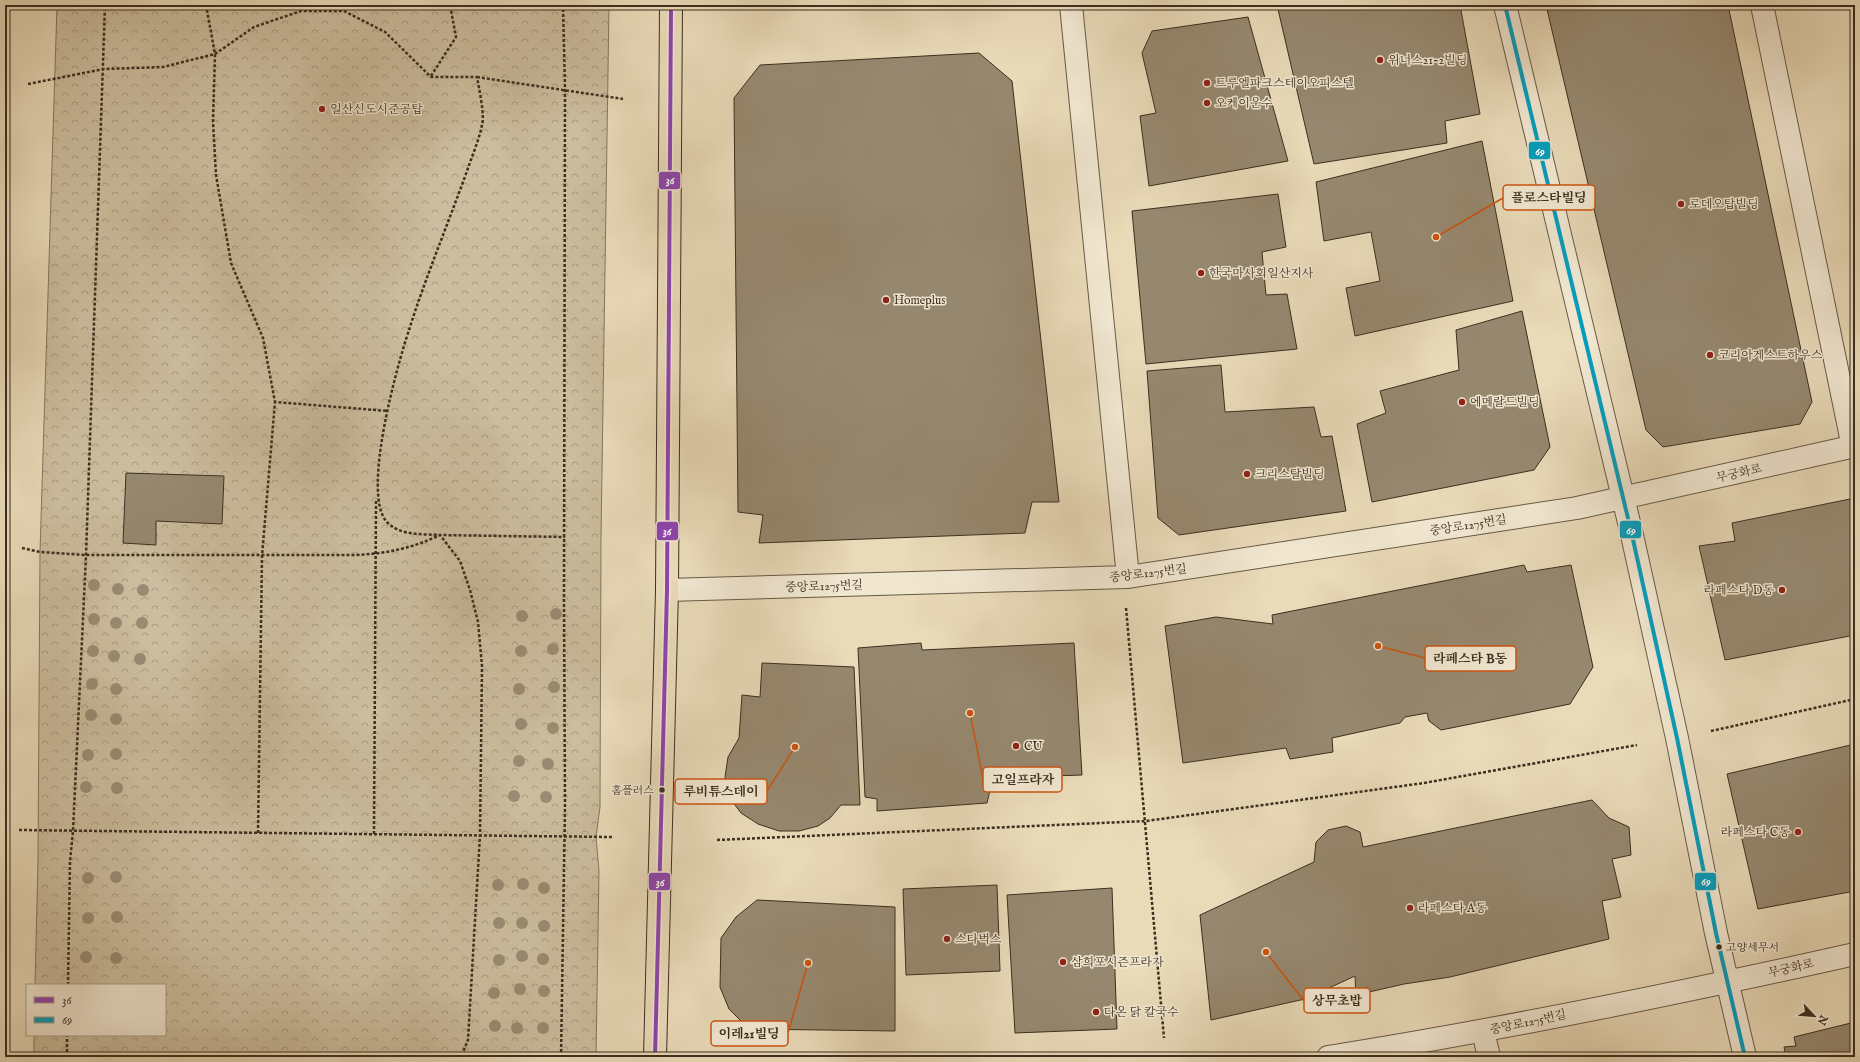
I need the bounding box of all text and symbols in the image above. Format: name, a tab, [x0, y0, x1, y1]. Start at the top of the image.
place label: 위너스21-2빌딩	[1388, 53, 1467, 68]
marker: 위너스21-2빌딩	[1375, 55, 1385, 65]
place label: 트루엘파크스테이오피스텔	[1215, 76, 1354, 91]
marker: 트루엘파크스테이오피스텔	[1202, 78, 1212, 88]
place label: 오케이운수	[1215, 96, 1273, 111]
marker: 오케이운수	[1202, 98, 1212, 108]
place label: 일산신도시준공탑	[330, 102, 423, 117]
marker: 일산신도시준공탑	[317, 104, 327, 114]
line badge: 69	[1528, 141, 1551, 160]
text: 69	[1535, 145, 1545, 159]
line badge: 36	[658, 171, 681, 190]
text: 36	[666, 174, 676, 188]
callout: 플로스타빌딩	[1503, 185, 1595, 210]
text: 플로스타빌딩	[1511, 190, 1587, 207]
place label: 로데오탑빌딩	[1689, 197, 1759, 212]
marker: 로데오탑빌딩	[1676, 199, 1686, 209]
place label: 한국마사회일산지사	[1209, 266, 1314, 281]
marker: 한국마사회일산지사	[1196, 268, 1206, 278]
place label: Homeplus	[894, 293, 945, 309]
marker: Homeplus	[881, 295, 891, 305]
place label: 코리아게스트하우스	[1718, 348, 1823, 363]
marker: 코리아게스트하우스	[1705, 350, 1715, 360]
place label: 에메랄드빌딩	[1470, 395, 1540, 410]
marker: 에메랄드빌딩	[1457, 397, 1467, 407]
street label: 무궁화로	[1715, 461, 1764, 486]
place label: 크리스탈빌딩	[1255, 467, 1325, 482]
marker: 크리스탈빌딩	[1242, 469, 1252, 479]
street label: 중앙로1275번길	[1428, 512, 1508, 539]
line badge: 69	[1619, 520, 1642, 539]
line badge: 36	[656, 521, 679, 541]
text: 69	[1626, 524, 1636, 538]
text: 36	[663, 525, 673, 539]
street label: 중앙로1275번길	[1108, 561, 1188, 586]
street label: 중앙로1275번길	[785, 578, 863, 595]
place label: 라페스타 D동	[1704, 583, 1774, 598]
marker: 라페스타 D동	[1777, 585, 1787, 595]
callout: 라페스타 B동	[1425, 646, 1516, 671]
text: 라페스타 B동	[1433, 651, 1508, 668]
place label: CU	[1024, 739, 1044, 754]
marker: CU	[1011, 741, 1021, 751]
callout: 고일프라자	[983, 767, 1062, 792]
text: 고일프라자	[992, 772, 1055, 789]
callout: 루비튜스데이	[675, 779, 767, 804]
place label: 홈플러스	[611, 784, 654, 798]
text: 루비튜스데이	[683, 784, 759, 801]
marker: 홈플러스	[657, 785, 667, 795]
place label: 라페스타 C동	[1721, 825, 1790, 840]
marker: 라페스타 C동	[1793, 827, 1803, 837]
line badge: 36	[648, 872, 671, 891]
line badge: 69	[1694, 872, 1717, 891]
text: 69	[1701, 875, 1711, 889]
text: 36	[656, 876, 666, 890]
place label: 라페스타 A동	[1418, 901, 1487, 916]
marker: 라페스타 A동	[1405, 903, 1415, 913]
place label: 스타벅스	[955, 932, 1002, 947]
marker: 스타벅스	[942, 934, 952, 944]
place label: 고양세무서	[1726, 941, 1779, 955]
marker: 고양세무서	[1714, 942, 1724, 952]
place label: 삼희포시즌프라자	[1071, 955, 1164, 970]
street label: 무궁화로	[1767, 956, 1816, 981]
marker: 삼희포시즌프라자	[1058, 957, 1068, 967]
legend	[26, 984, 166, 1036]
callout: 상무초밥	[1304, 988, 1370, 1013]
text: 36	[62, 993, 72, 1008]
text: 상무초밥	[1312, 993, 1363, 1010]
north arrow	[1794, 996, 1834, 1036]
place label: 다온 닭 칼국수	[1104, 1005, 1179, 1020]
marker: 다온 닭 칼국수	[1091, 1007, 1101, 1017]
street label: 중앙로1275번길	[1488, 1007, 1568, 1038]
text: N	[1814, 1012, 1831, 1028]
text: 69	[62, 1013, 72, 1028]
callout: 이레21빌딩	[711, 1021, 788, 1046]
text: 이레21빌딩	[718, 1026, 780, 1043]

